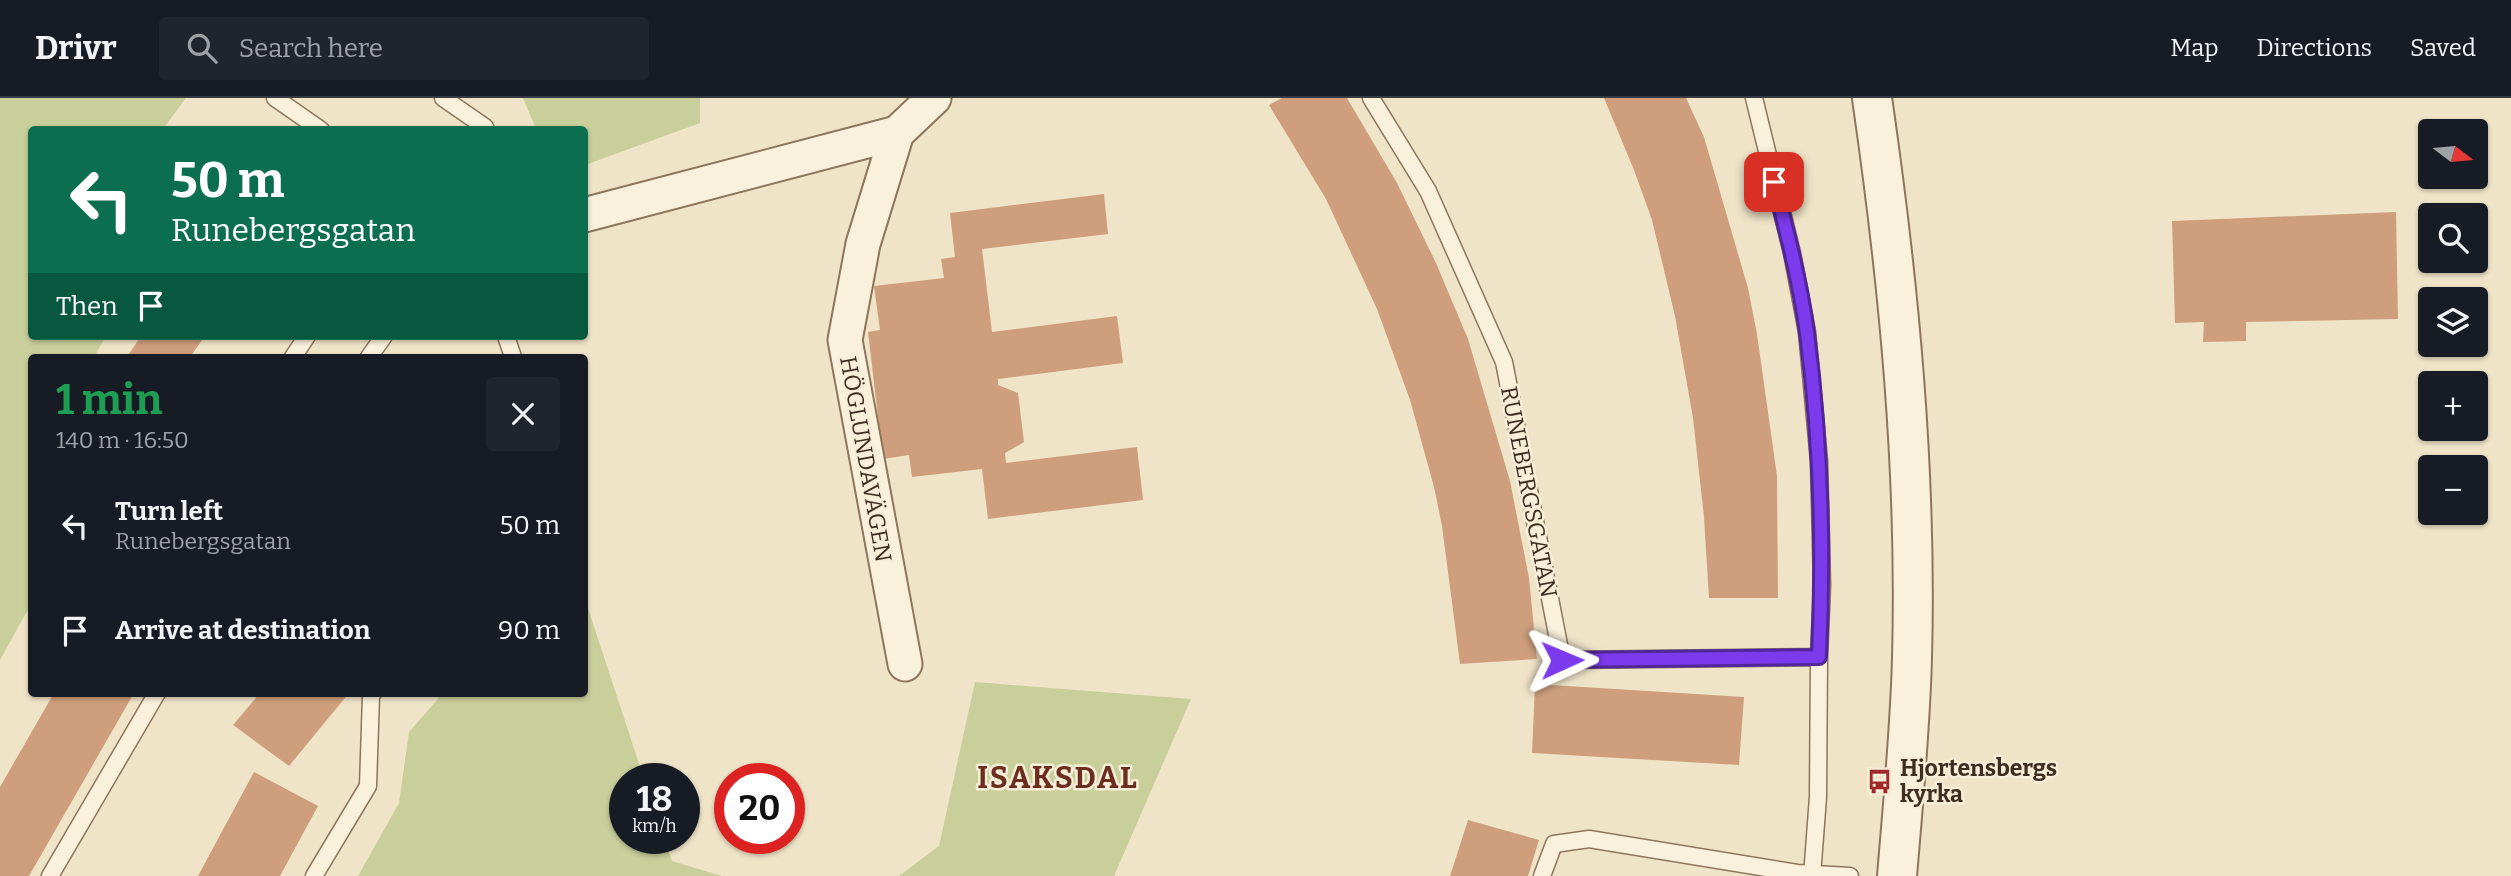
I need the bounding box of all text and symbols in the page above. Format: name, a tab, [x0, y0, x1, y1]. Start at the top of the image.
search box	[159, 17, 649, 80]
text: Drivr	[35, 28, 117, 68]
icon: search	[183, 29, 221, 67]
text: Search here	[239, 33, 383, 64]
text: Map	[2170, 34, 2219, 62]
text: Directions	[2257, 34, 2372, 62]
text: Saved	[2410, 34, 2476, 62]
north arrow	[2418, 119, 2488, 189]
map controls	[2418, 119, 2488, 525]
text: 50 m	[171, 151, 284, 210]
pin	[1744, 152, 1804, 212]
icon: left	[56, 154, 147, 245]
icon: arrive	[1755, 163, 1793, 201]
button: search	[2418, 203, 2488, 273]
text: Runebergsgatan	[171, 211, 416, 249]
icon: arrive	[132, 287, 170, 325]
button: layers	[2418, 287, 2488, 357]
text: Then	[56, 291, 118, 322]
street label: HÖGLUNDAVÄGEN	[834, 354, 898, 564]
button: +	[2418, 371, 2488, 441]
text: 1 min	[56, 375, 162, 425]
button: close	[486, 377, 560, 451]
street label: RUNEBERGSGATAN	[1495, 384, 1563, 600]
text: 140 m · 16:50	[56, 426, 189, 454]
button: −	[2418, 455, 2488, 525]
text: Turn left	[115, 496, 223, 527]
icon: left	[56, 507, 94, 545]
text: 50 m	[499, 510, 560, 541]
text: Runebergsgatan	[115, 527, 291, 555]
icon: arrive	[56, 612, 94, 650]
text: Arrive at destination	[115, 615, 370, 646]
text: 90 m	[498, 615, 560, 646]
position arrow	[1525, 623, 1599, 697]
place label: Hjortensbergs kyrka	[1900, 754, 2057, 808]
district label: ISAKSDAL	[977, 760, 1139, 796]
speed limit sign: 20	[714, 763, 805, 854]
bus stop icon: Hjortensbergs kyrka	[1866, 767, 1894, 795]
text: 18	[636, 778, 673, 820]
text: km/h	[632, 815, 677, 837]

